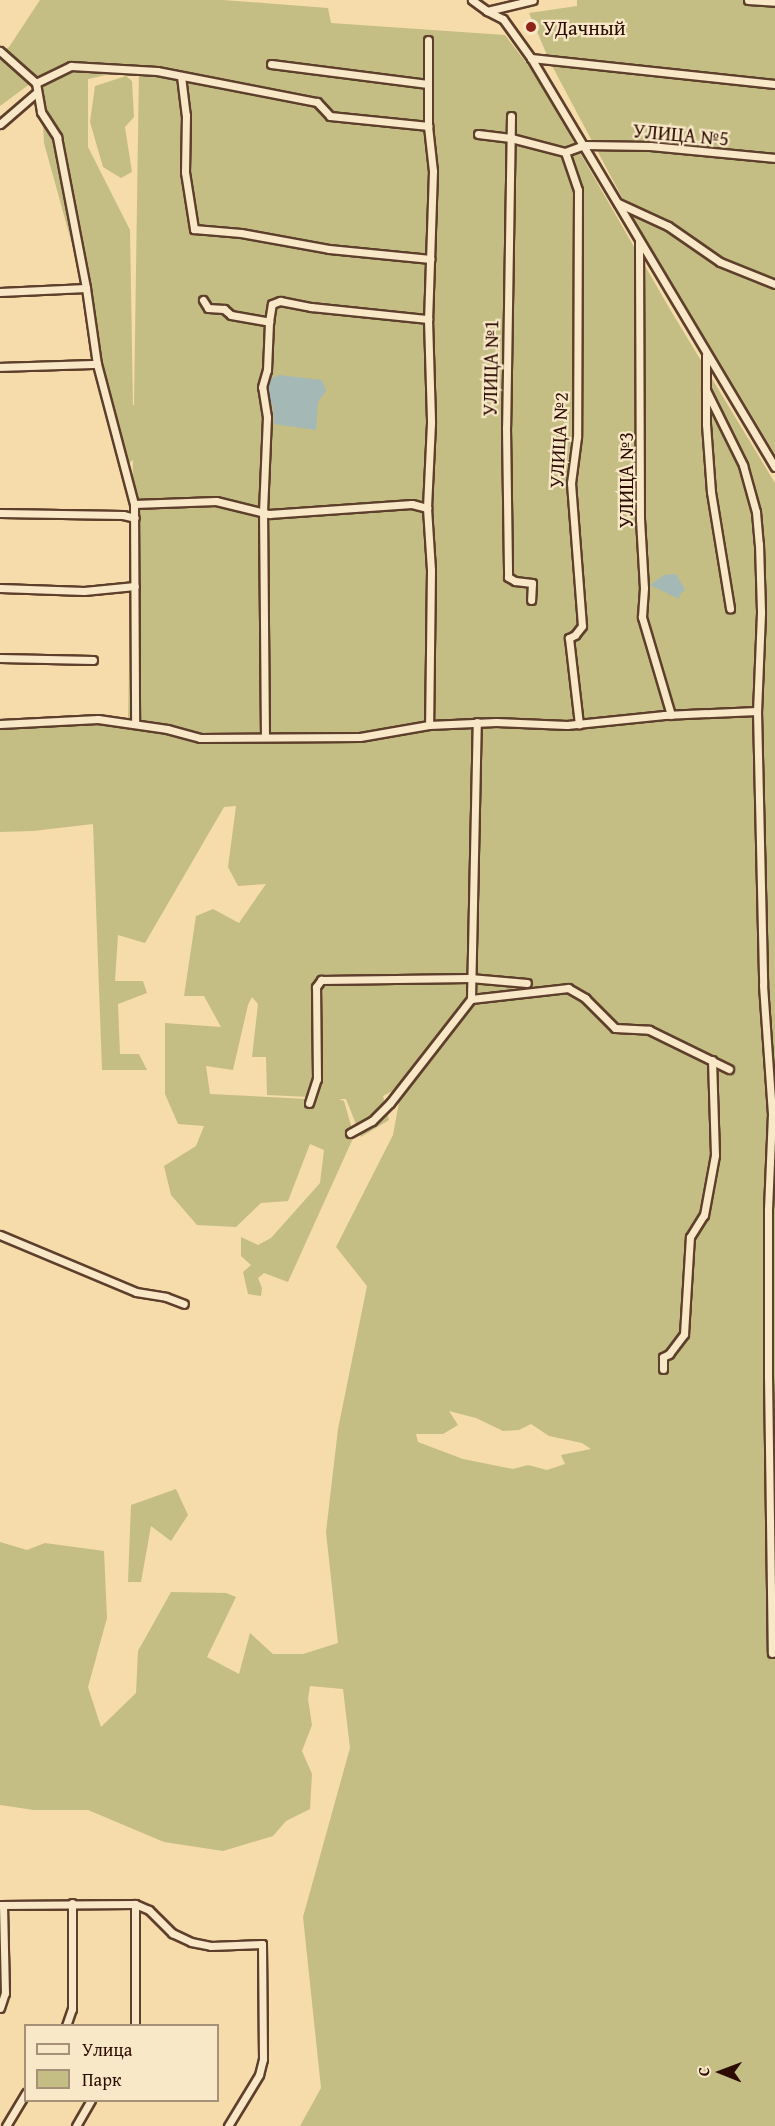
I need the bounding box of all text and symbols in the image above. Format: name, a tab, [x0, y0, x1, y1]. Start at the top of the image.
place label: УДачный	[543, 15, 626, 39]
marker: УДачный	[524, 20, 538, 34]
street label: УЛИЦА №5	[632, 118, 730, 150]
street label: УЛИЦА №1	[477, 320, 503, 416]
street label: УЛИЦА №2	[543, 391, 573, 489]
street label: УЛИЦА №3	[613, 432, 637, 528]
legend	[24, 2024, 219, 2102]
text: Улица	[82, 2036, 132, 2063]
north arrow	[691, 2042, 751, 2102]
text: Парк	[82, 2066, 121, 2093]
text: С	[691, 2067, 715, 2076]

